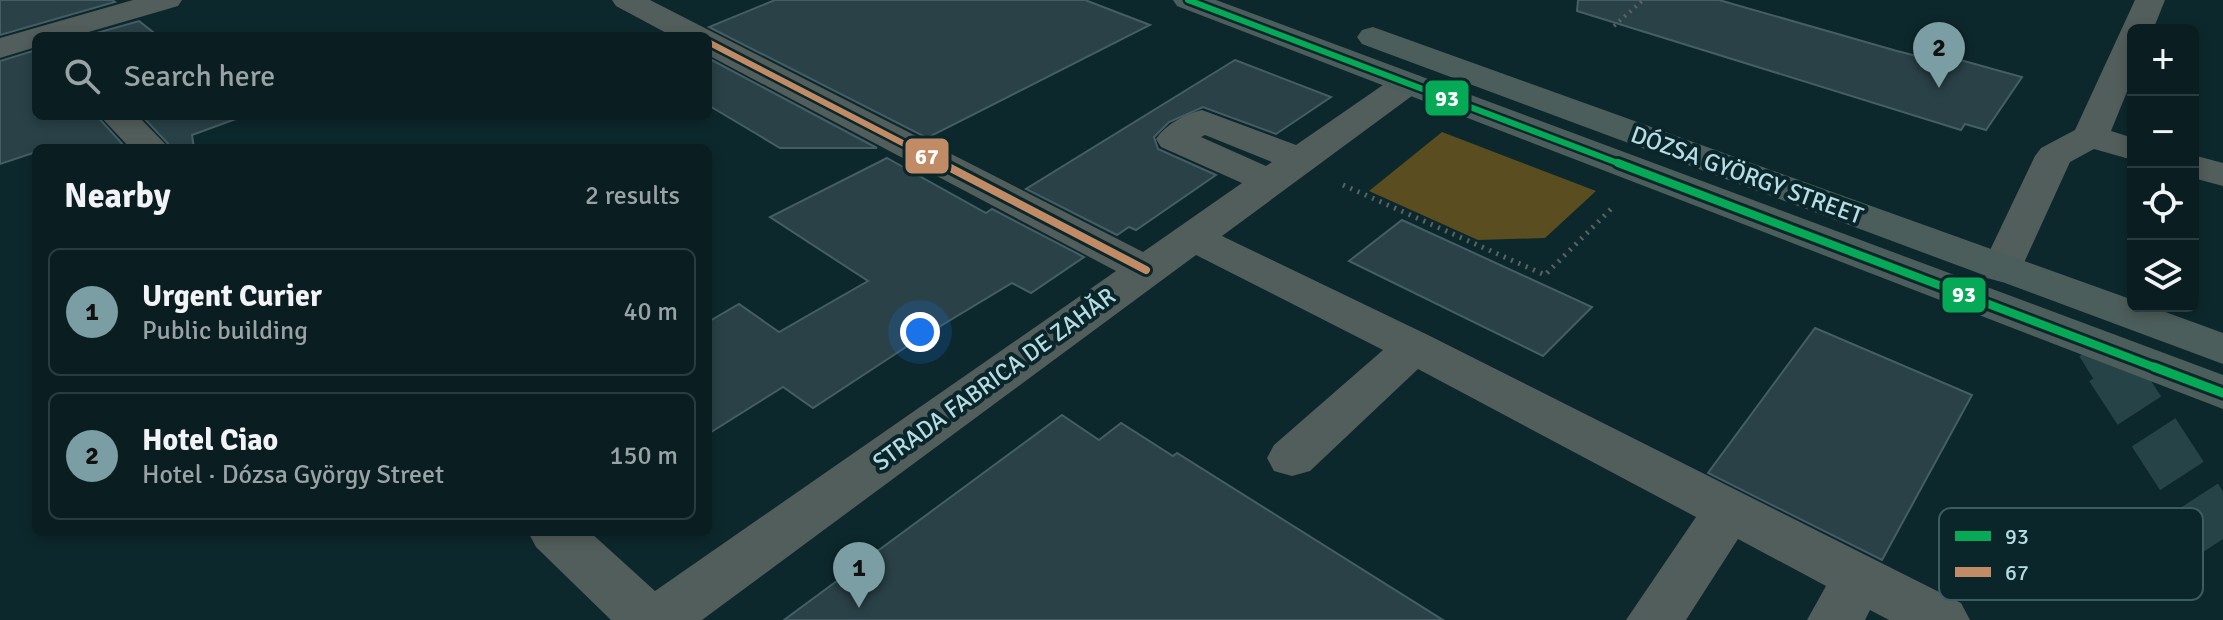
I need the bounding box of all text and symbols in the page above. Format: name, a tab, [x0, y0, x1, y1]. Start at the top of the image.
pin: 2	[1913, 22, 1965, 88]
map controls	[2127, 24, 2199, 312]
button: +	[2127, 24, 2199, 96]
search box	[32, 32, 712, 120]
icon: search	[60, 54, 104, 98]
text: Search here	[124, 58, 275, 95]
line badge: 93	[1424, 79, 1470, 117]
text: 93	[1435, 85, 1459, 112]
button: −	[2127, 96, 2199, 168]
street label: DÓZSA GYÖRGY STREET	[1627, 119, 1867, 231]
line badge: 67	[904, 137, 950, 175]
text: 67	[915, 143, 939, 170]
button: locate	[2127, 168, 2199, 240]
text: Nearby	[64, 175, 171, 217]
text: 2 results	[585, 180, 680, 212]
button: layers	[2127, 240, 2199, 312]
line badge: 93	[1941, 276, 1987, 314]
text: Urgent Curier	[142, 278, 322, 315]
street label: STRADA FABRICA DE ZAHĂR	[867, 281, 1121, 477]
text: 93	[1952, 281, 1976, 308]
text: 1	[85, 296, 99, 328]
text: 40 m	[623, 296, 678, 328]
your location	[900, 312, 940, 352]
text: Public building	[142, 315, 308, 347]
text: Hotel Ciao	[142, 422, 278, 459]
text: 2	[85, 440, 99, 472]
text: 150 m	[609, 440, 678, 472]
text: Hotel · Dózsa György Street	[142, 459, 444, 491]
legend	[1939, 508, 2203, 600]
text: 93	[2005, 523, 2029, 550]
pin: 1	[833, 542, 885, 608]
text: 67	[2005, 559, 2029, 586]

